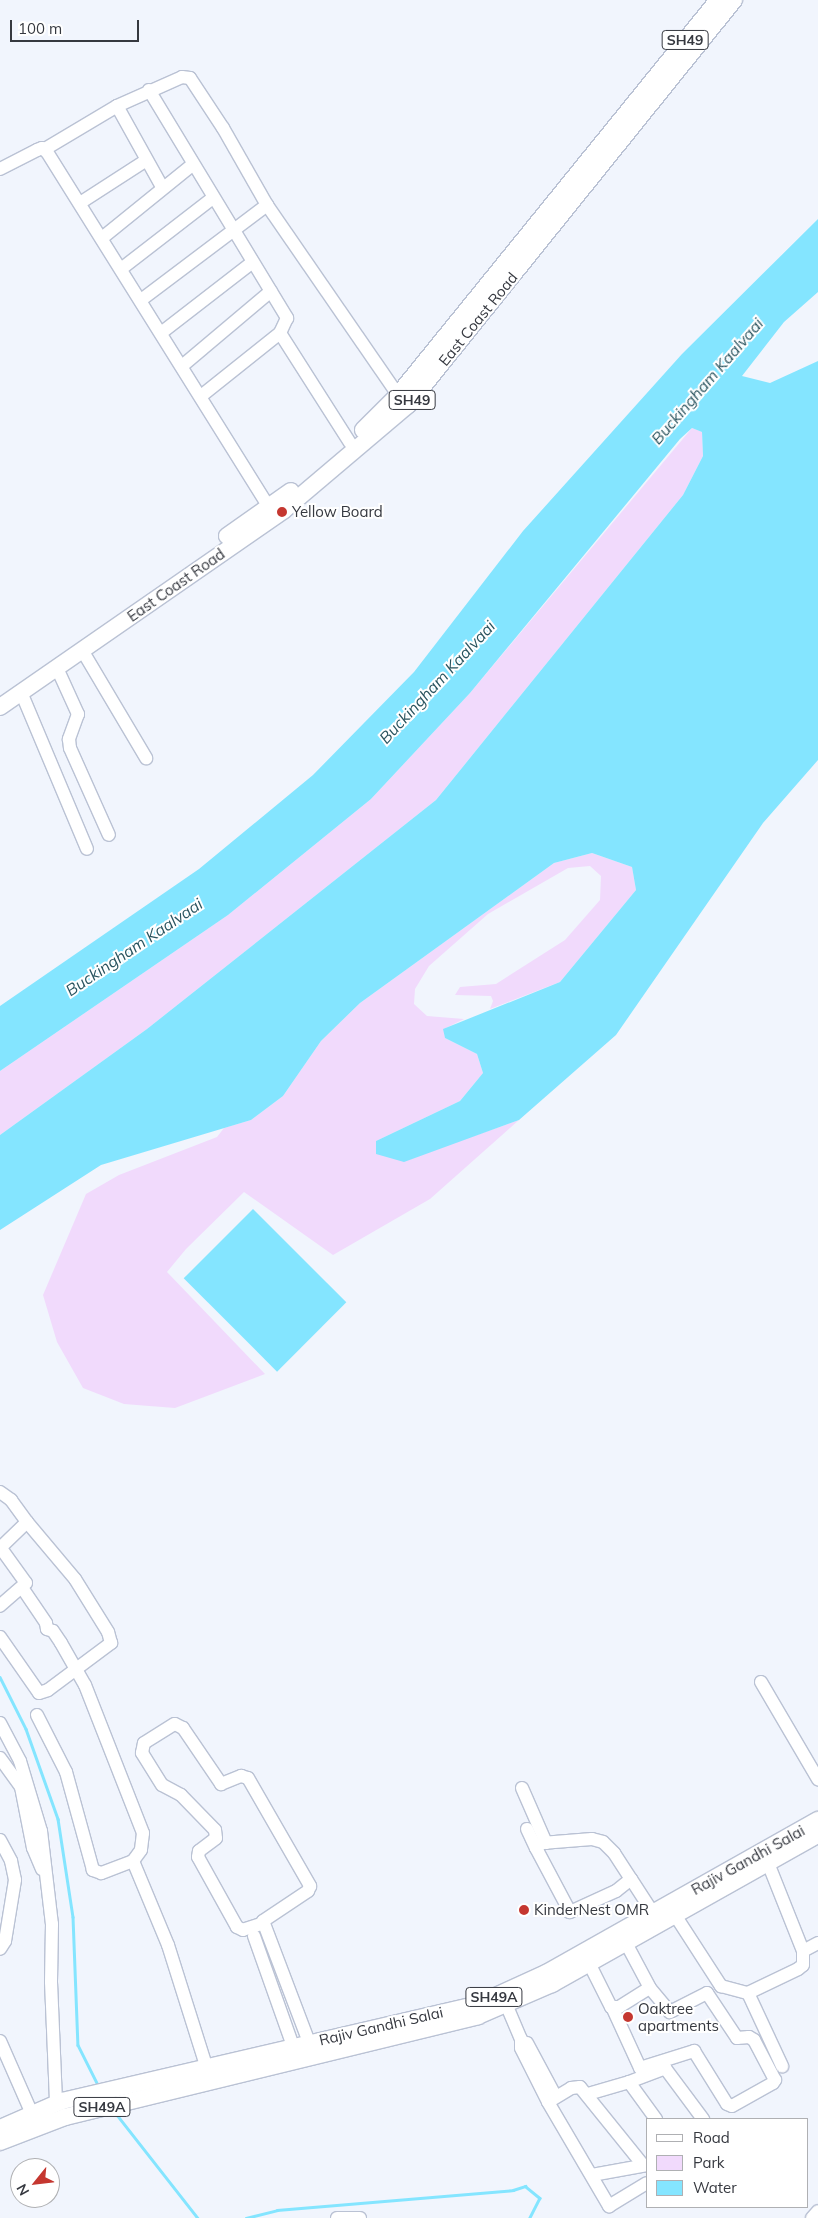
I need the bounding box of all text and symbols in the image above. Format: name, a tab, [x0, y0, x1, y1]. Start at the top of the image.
scale bar	[12, 10, 141, 42]
text: 100 m	[18, 19, 62, 38]
road number: SH49	[661, 28, 709, 52]
street label: East Coast Road	[435, 269, 521, 369]
water label: Buckingham Kaalvaai	[647, 314, 767, 448]
road number: SH49	[388, 388, 436, 412]
place label: Yellow Board	[292, 503, 383, 521]
marker: Yellow Board	[276, 506, 288, 518]
street label: East Coast Road	[124, 545, 228, 625]
water label: Buckingham Kaalvaai	[375, 617, 499, 747]
water label: Buckingham Kaalvaai	[62, 894, 206, 1000]
street label: Rajiv Gandhi Salai	[688, 1821, 808, 1899]
place label: KinderNest OMR	[534, 1901, 649, 1919]
marker: KinderNest OMR	[518, 1904, 530, 1916]
road number: SH49A	[465, 1985, 523, 2008]
place label: Oaktree apartments	[638, 1999, 719, 2034]
street label: Rajiv Gandhi Salai	[317, 2003, 445, 2049]
marker: Oaktree apartments	[622, 2011, 634, 2023]
road number: SH49A	[73, 2096, 131, 2118]
legend	[646, 2118, 808, 2208]
text: Road	[693, 2128, 730, 2147]
text: Park	[693, 2153, 725, 2172]
north arrow	[10, 2158, 60, 2208]
text: Water	[693, 2178, 737, 2197]
text: N	[12, 2181, 33, 2199]

